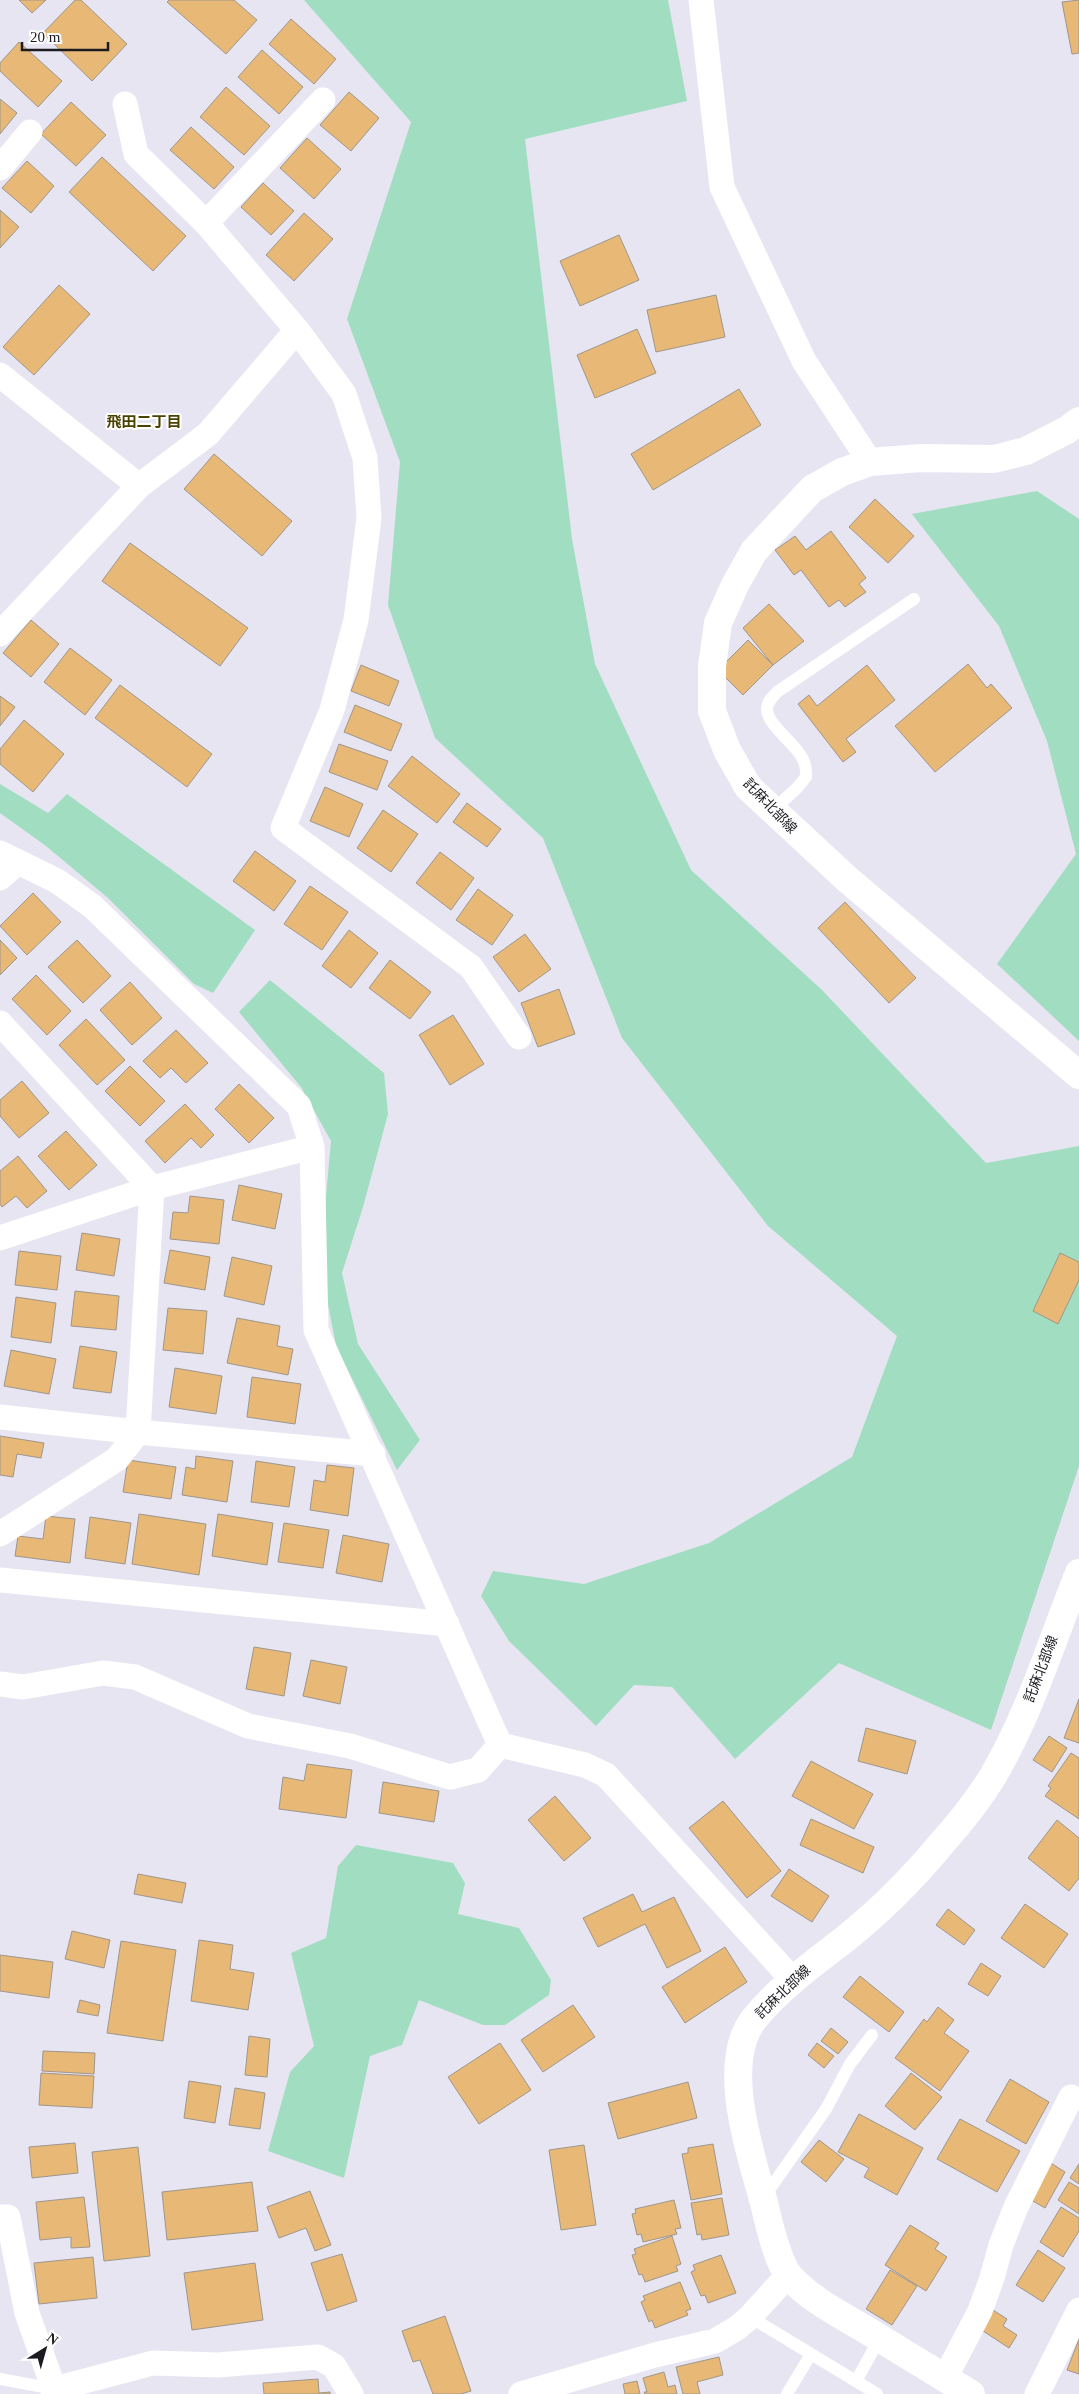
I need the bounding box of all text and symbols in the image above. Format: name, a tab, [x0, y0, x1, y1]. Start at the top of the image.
scale bar	[22, 20, 109, 52]
text: 20 m	[30, 29, 61, 45]
district label: 飛田二丁目	[106, 414, 182, 430]
street label: 託麻北部線	[740, 775, 800, 836]
street label: 託麻北部線	[1021, 1633, 1061, 1704]
street label: 託麻北部線	[752, 1962, 813, 2022]
north arrow	[20, 2324, 70, 2374]
text: N	[44, 2330, 61, 2348]

